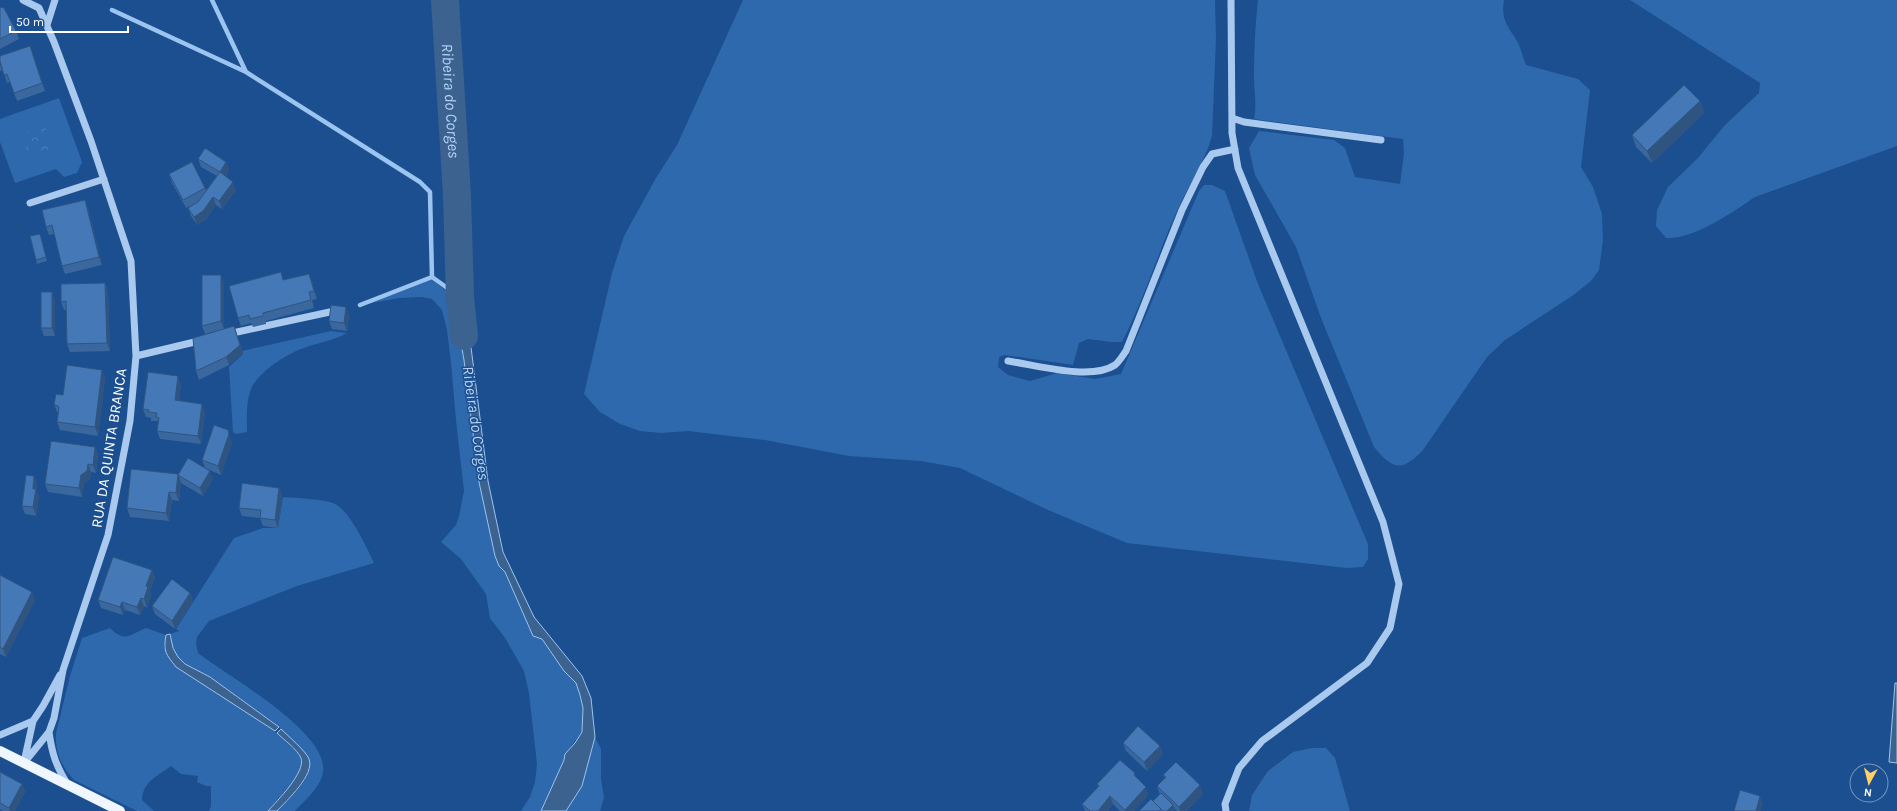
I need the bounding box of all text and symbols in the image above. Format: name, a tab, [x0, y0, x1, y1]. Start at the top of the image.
scale bar	[10, 8, 128, 34]
text: 50 m	[16, 15, 44, 29]
water label: Ribeira do Corges	[438, 43, 464, 159]
water label: Ribeira do Corges	[459, 365, 493, 482]
street label: RUA DA QUINTA BRANCA	[87, 366, 131, 529]
north arrow	[1849, 763, 1889, 803]
text: N	[1863, 785, 1873, 799]

